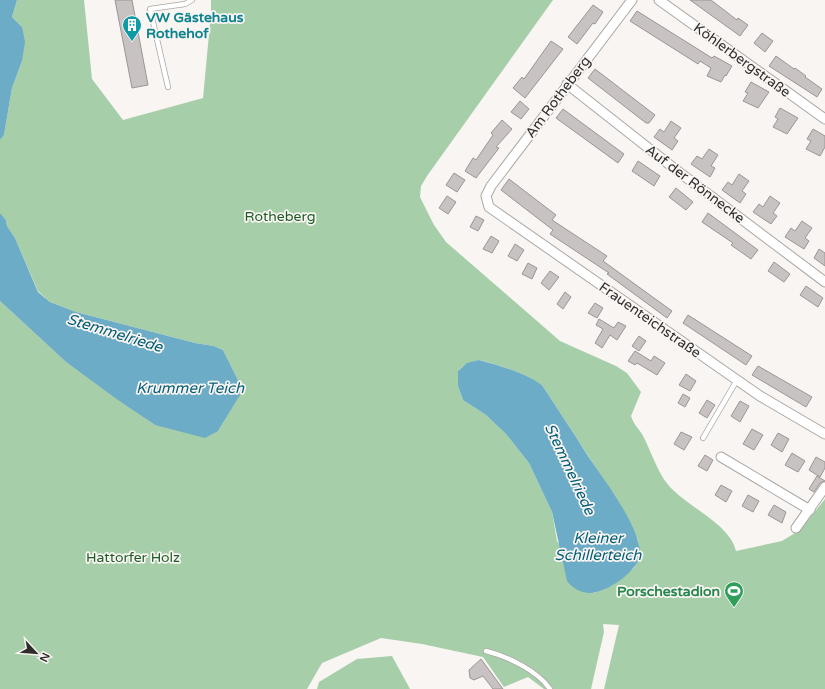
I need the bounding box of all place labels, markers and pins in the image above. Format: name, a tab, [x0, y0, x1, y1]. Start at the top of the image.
place label: VW Gästehaus Rothehof	[146, 9, 244, 42]
building icon: VW Gästehaus Rothehof	[121, 14, 143, 42]
sports icon: Porschestadion	[723, 580, 745, 608]
place label: Porschestadion	[617, 583, 720, 600]

